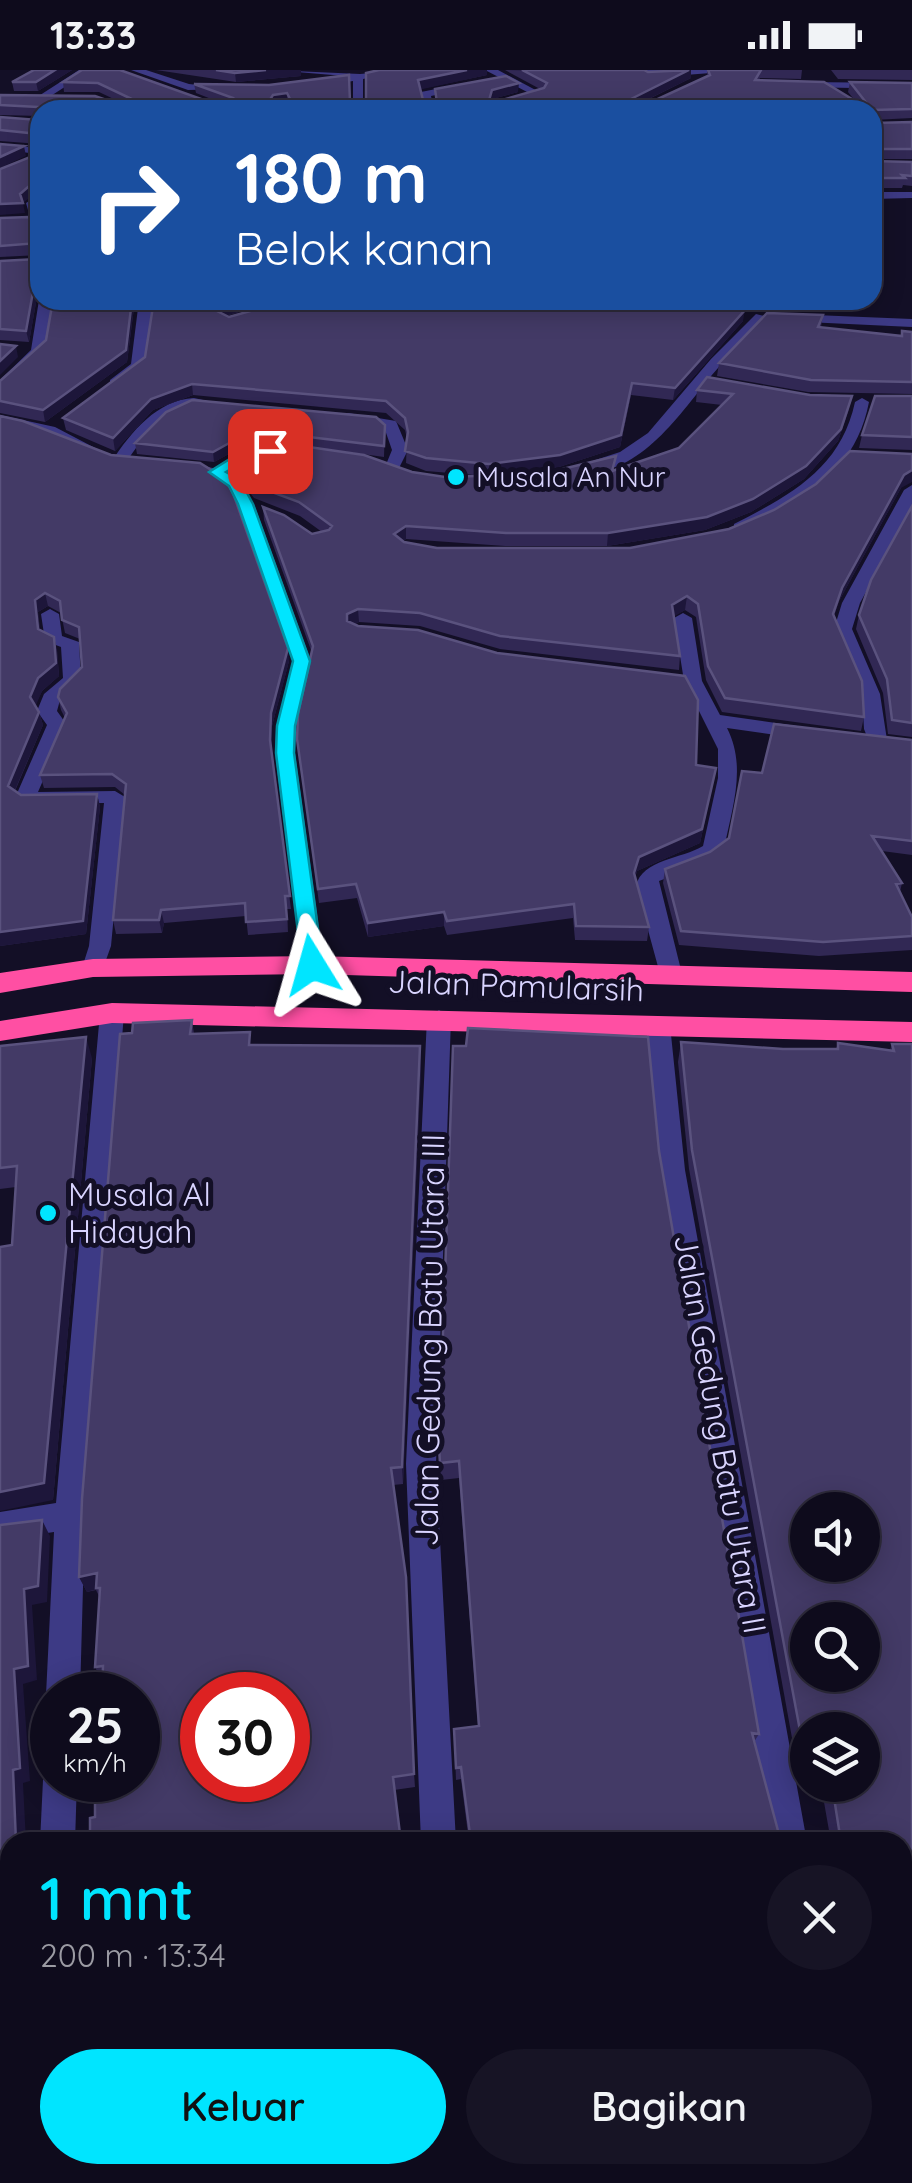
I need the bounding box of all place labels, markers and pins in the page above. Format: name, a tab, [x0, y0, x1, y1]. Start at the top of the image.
pin	[228, 409, 313, 494]
place label: Musala An Nur	[476, 459, 666, 494]
marker: Musala An Nur	[445, 466, 467, 488]
place label: Musala Al Hidayah	[68, 1174, 211, 1251]
marker: Musala Al Hidayah	[37, 1202, 59, 1224]

